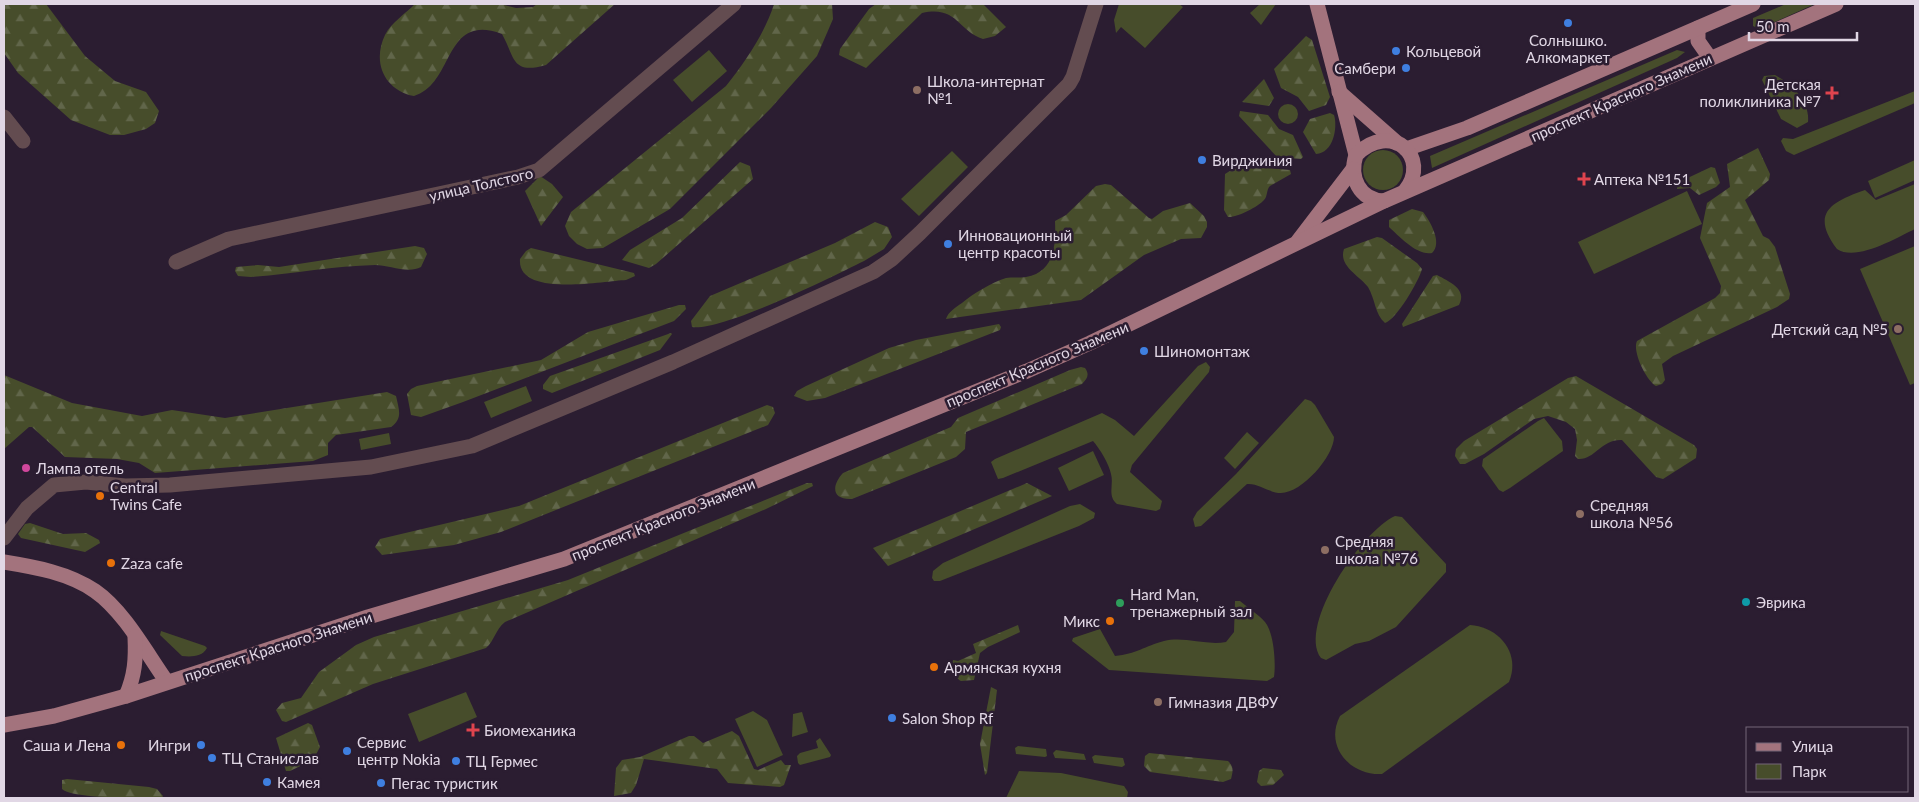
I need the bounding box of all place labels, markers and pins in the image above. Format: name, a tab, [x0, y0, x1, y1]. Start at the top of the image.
marker: Солнышко. Алкомаркет	[1562, 17, 1574, 29]
place label: Солнышко. Алкомаркет	[1526, 31, 1611, 66]
place label: Кольцевой	[1406, 42, 1481, 60]
marker: Кольцевой	[1390, 45, 1402, 57]
place label: Самбери	[1334, 59, 1396, 77]
marker: Самбери	[1400, 62, 1412, 74]
place label: Школа-интернат №1	[927, 72, 1045, 107]
place label: Детская поликлиника №7	[1700, 75, 1821, 110]
marker: Школа-интернат №1	[911, 84, 923, 96]
marker: Детская поликлиника №7	[1825, 86, 1839, 100]
place label: Вирджиния	[1212, 151, 1292, 169]
marker: Вирджиния	[1196, 154, 1208, 166]
place label: Аптека №151	[1594, 170, 1690, 188]
marker: Аптека №151	[1578, 173, 1590, 185]
place label: Инновационный центр красоты	[958, 226, 1072, 261]
marker: Инновационный центр красоты	[942, 238, 954, 250]
place label: Детский сад №5	[1772, 320, 1888, 338]
marker: Детский сад №5	[1892, 323, 1904, 335]
place label: Шиномонтаж	[1154, 342, 1250, 360]
marker: Шиномонтаж	[1138, 345, 1150, 357]
place label: Лампа отель	[35, 459, 124, 477]
marker: Лампа отель	[20, 462, 32, 474]
place label: Central Twins Cafe	[110, 478, 182, 513]
marker: Central Twins Cafe	[94, 490, 106, 502]
place label: Средняя школа №56	[1590, 496, 1673, 531]
marker: Средняя школа №56	[1574, 508, 1586, 520]
place label: Средняя школа №76	[1335, 532, 1418, 567]
marker: Средняя школа №76	[1319, 544, 1331, 556]
place label: Zaza cafe	[121, 554, 183, 572]
marker: Zaza cafe	[105, 557, 117, 569]
place label: Hard Man, тренажерный зал	[1130, 585, 1252, 620]
place label: Эврика	[1756, 593, 1806, 611]
marker: Эврика	[1740, 596, 1752, 608]
marker: Hard Man, тренажерный зал	[1114, 597, 1126, 609]
place label: Микс	[1063, 612, 1100, 630]
marker: Микс	[1104, 615, 1116, 627]
place label: Армянская кухня	[944, 658, 1061, 676]
marker: Армянская кухня	[928, 661, 940, 673]
place label: Гимназия ДВФУ	[1168, 693, 1279, 711]
marker: Гимназия ДВФУ	[1152, 696, 1164, 708]
place label: Salon Shop Rf	[902, 709, 994, 727]
marker: Salon Shop Rf	[886, 712, 898, 724]
place label: Биомеханика	[484, 721, 576, 739]
marker: Биомеханика	[466, 723, 480, 737]
place label: Сервис центр Nokia	[357, 733, 441, 768]
place label: Саша и Лена	[23, 736, 111, 754]
place label: Ингри	[148, 736, 191, 754]
marker: Саша и Лена	[115, 739, 127, 751]
marker: Ингри	[195, 739, 207, 751]
marker: Сервис центр Nokia	[341, 745, 353, 757]
place label: ТЦ Станислав	[222, 749, 319, 767]
marker: ТЦ Станислав	[206, 752, 218, 764]
place label: ТЦ Гермес	[466, 752, 538, 770]
marker: ТЦ Гермес	[450, 755, 462, 767]
place label: Камея	[277, 773, 320, 791]
place label: Пегас туристик	[391, 774, 498, 792]
marker: Камея	[261, 776, 273, 788]
marker: Пегас туристик	[375, 777, 387, 789]

